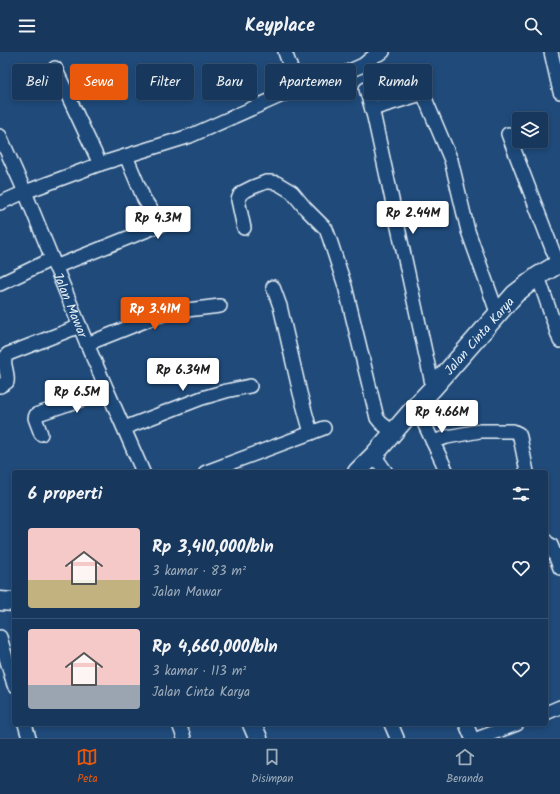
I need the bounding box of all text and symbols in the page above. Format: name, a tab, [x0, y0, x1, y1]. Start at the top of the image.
text: Keyplace	[245, 12, 315, 41]
icon: menu	[16, 15, 38, 37]
icon: search	[522, 15, 544, 37]
chip: Beli	[12, 64, 62, 100]
chip: Sewa	[70, 64, 128, 100]
chip: Filter	[136, 64, 194, 100]
chip: Baru	[202, 64, 257, 100]
chip: Apartemen	[265, 64, 356, 100]
chip: Rumah	[364, 64, 432, 100]
map controls	[512, 112, 548, 148]
button: layers	[512, 112, 548, 148]
pin: Rp 2.44M	[372, 201, 454, 235]
text: Rp 2.44M	[386, 203, 440, 224]
pin: Rp 4.3M	[121, 206, 195, 240]
text: Rp 4.3M	[135, 208, 181, 229]
street label: Jalan Mawar	[47, 269, 93, 342]
street label: Jalan Cinta Karya	[440, 293, 520, 380]
pin: Rp 3.41M	[114, 297, 196, 331]
text: Rp 3.41M	[130, 299, 180, 320]
pin: Rp 6.34M	[142, 358, 224, 392]
text: Rp 6.34M	[156, 360, 210, 381]
pin: Rp 6.5M	[40, 380, 114, 414]
text: Rp 6.5M	[54, 382, 100, 403]
pin: Rp 4.66M	[401, 400, 483, 434]
text: Rp 4.66M	[415, 402, 469, 423]
text: 6 properti	[28, 481, 103, 508]
icon: filters	[510, 483, 532, 505]
text: Rp 3,410,000/bln	[152, 534, 274, 561]
icon: home	[60, 544, 108, 592]
icon: heart	[510, 557, 532, 579]
text: 3 kamar · 83 m²	[152, 561, 246, 582]
text: Jalan Mawar	[152, 582, 221, 603]
text: Rp 4,660,000/bln	[152, 634, 278, 661]
icon: home	[60, 645, 108, 693]
icon: heart	[510, 658, 532, 680]
text: 3 kamar · 113 m²	[152, 661, 246, 682]
text: Jalan Cinta Karya	[152, 682, 250, 703]
tab: Peta	[76, 746, 98, 788]
tab: Disimpan	[251, 746, 293, 788]
tab: Beranda	[446, 746, 484, 788]

